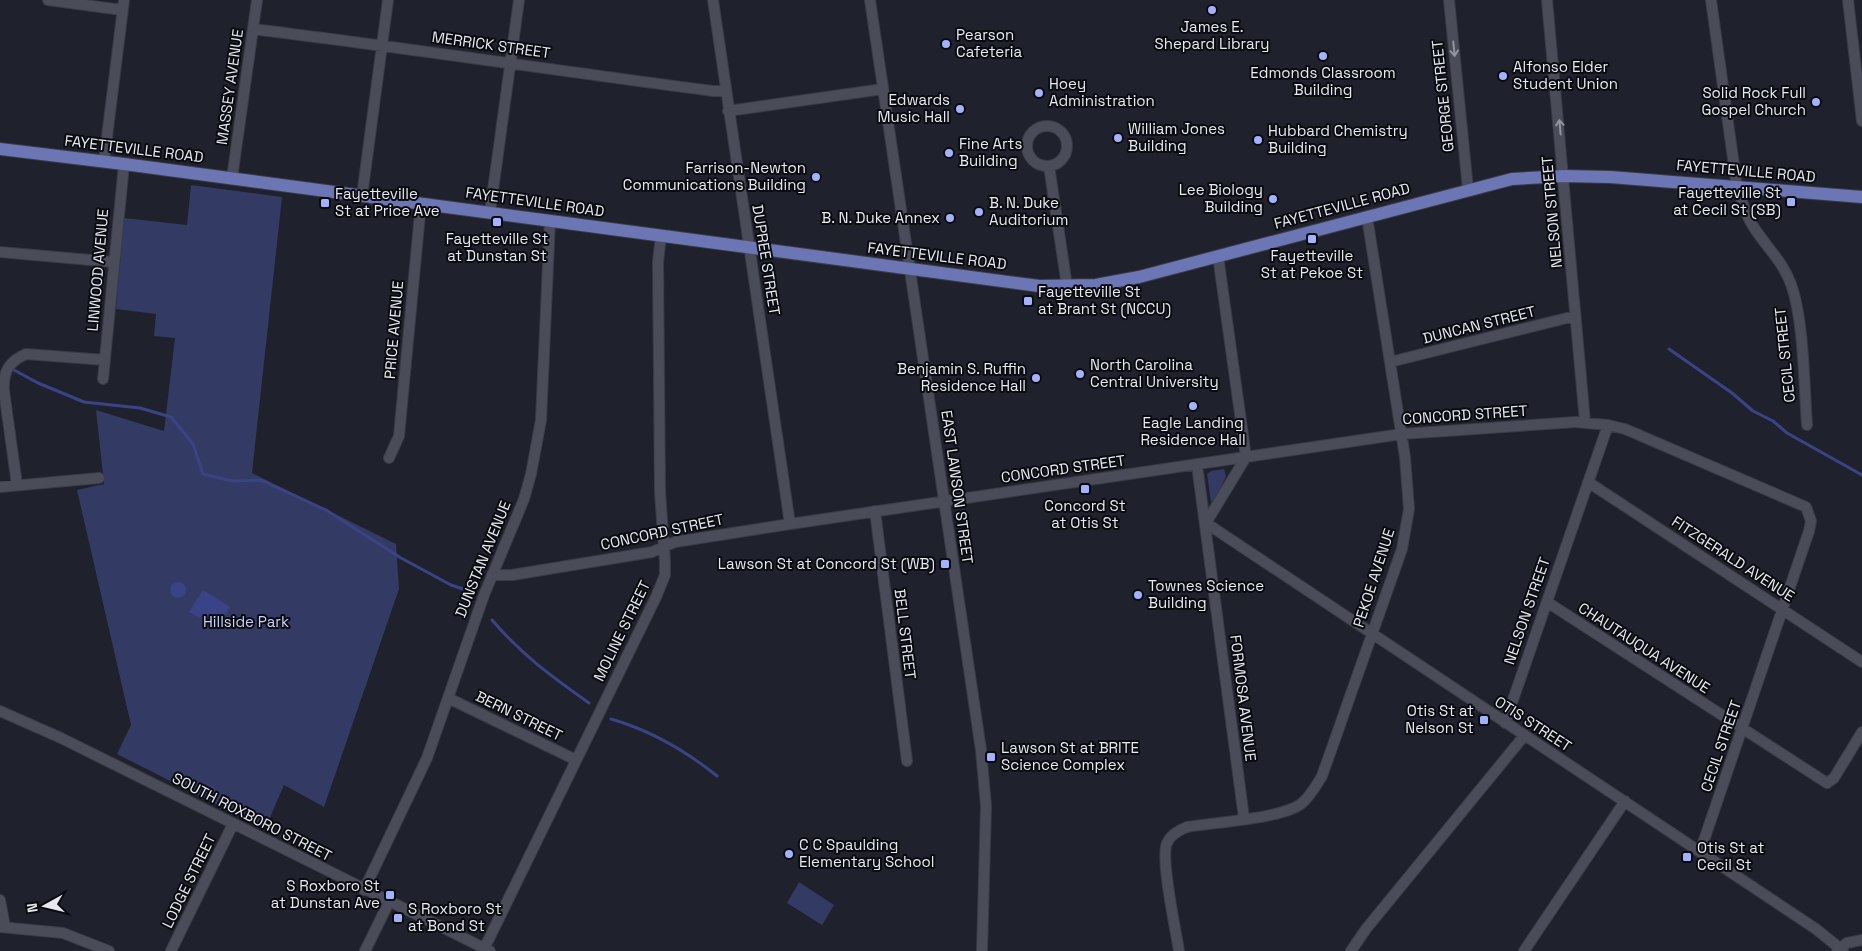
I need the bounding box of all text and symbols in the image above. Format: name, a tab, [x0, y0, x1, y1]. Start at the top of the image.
marker: James E. Shepard Library	[1206, 4, 1218, 16]
place label: James E. Shepard Library	[1155, 17, 1269, 53]
place label: Pearson Cafeteria	[956, 25, 1022, 61]
street label: MERRICK STREET	[431, 27, 552, 62]
street label: MASSEY AVENUE	[212, 28, 247, 146]
marker: Pearson Cafeteria	[940, 38, 952, 50]
street label: GEORGE STREET	[1427, 39, 1458, 153]
one-way arrow	[1449, 40, 1458, 56]
marker: Edmonds Classroom Building	[1317, 50, 1329, 62]
place label: Alfonso Elder Student Union	[1513, 57, 1618, 93]
place label: Edmonds Classroom Building	[1250, 63, 1396, 99]
marker: Alfonso Elder Student Union	[1497, 70, 1509, 82]
place label: Hoey Administration	[1049, 74, 1155, 110]
place label: Solid Rock Full Gospel Church	[1701, 83, 1806, 119]
marker: Hoey Administration	[1033, 87, 1045, 99]
place label: Edwards Music Hall	[878, 90, 950, 126]
marker: Solid Rock Full Gospel Church	[1810, 96, 1822, 108]
marker: Edwards Music Hall	[954, 103, 966, 115]
place label: William Jones Building	[1128, 119, 1225, 155]
one-way arrow	[1555, 119, 1565, 135]
place label: Hubbard Chemistry Building	[1268, 121, 1408, 157]
street label: FAYETTEVILLE ROAD	[64, 131, 205, 166]
marker: William Jones Building	[1112, 132, 1124, 144]
place label: Fine Arts Building	[959, 134, 1023, 170]
marker: Hubbard Chemistry Building	[1252, 134, 1264, 146]
marker: Fine Arts Building	[943, 147, 955, 159]
street label: NELSON STREET	[1537, 155, 1566, 269]
street label: FAYETTEVILLE ROAD	[1676, 155, 1817, 186]
place label: Farrison-Newton Communications Building	[623, 158, 806, 194]
marker: Farrison-Newton Communications Building	[810, 171, 822, 183]
street label: FAYETTEVILLE ROAD	[1272, 178, 1412, 233]
place label: Lee Biology Building	[1179, 180, 1263, 216]
street label: FAYETTEVILLE ROAD	[465, 182, 606, 221]
place label: Fayetteville St at Cecil St (SB)	[1673, 183, 1781, 220]
place label: Fayetteville St at Price Ave	[335, 184, 440, 220]
place label: B. N. Duke Auditorium	[989, 193, 1068, 229]
marker: Lee Biology Building	[1267, 193, 1279, 205]
marker: Fayetteville St at Cecil St (SB)	[1785, 196, 1797, 208]
marker: Fayetteville St at Price Ave	[319, 197, 331, 209]
street label: DUPREE STREET	[748, 203, 785, 317]
marker: B. N. Duke Auditorium	[973, 206, 985, 218]
street label: LINWOOD AVENUE	[83, 208, 112, 332]
place label: B. N. Duke Annex	[821, 208, 940, 227]
marker: B. N. Duke Annex	[944, 212, 956, 224]
marker: Fayetteville St at Dunstan St	[491, 216, 503, 228]
place label: Fayetteville St at Dunstan St	[446, 229, 548, 265]
marker: Fayetteville St at Pekoe St	[1306, 233, 1318, 245]
street label: FAYETTEVILLE ROAD	[867, 238, 1008, 273]
place label: Fayetteville St at Pekoe St	[1261, 246, 1363, 282]
street label: PRICE AVENUE	[380, 280, 407, 380]
place label: Fayetteville St at Brant St (NCCU)	[1038, 282, 1171, 319]
marker: Fayetteville St at Brant St (NCCU)	[1022, 295, 1034, 307]
street label: DUNCAN STREET	[1421, 301, 1537, 348]
street label: CECIL STREET	[1770, 306, 1799, 404]
place label: North Carolina Central University	[1090, 355, 1219, 391]
place label: Benjamin S. Ruffin Residence Hall	[897, 359, 1026, 395]
marker: North Carolina Central University	[1074, 368, 1086, 380]
marker: Benjamin S. Ruffin Residence Hall	[1030, 372, 1042, 384]
marker: Eagle Landing Residence Hall	[1187, 400, 1199, 412]
street label: CONCORD STREET	[1402, 401, 1528, 428]
street label: EAST LAWSON STREET	[937, 409, 978, 565]
place label: Eagle Landing Residence Hall	[1140, 413, 1246, 449]
street label: CONCORD STREET	[1000, 450, 1126, 487]
marker: Concord St at Otis St	[1079, 483, 1091, 495]
place label: Concord St at Otis St	[1044, 496, 1126, 532]
street label: DUNSTAN AVENUE	[450, 498, 515, 620]
street label: CONCORD STREET	[599, 509, 725, 554]
street label: FITZGERALD AVENUE	[1668, 512, 1798, 605]
street label: PEKOE AVENUE	[1349, 526, 1398, 630]
place label: Lawson St at Concord St (WB)	[718, 554, 935, 574]
street label: NELSON STREET	[1499, 554, 1554, 667]
marker: Lawson St at Concord St (WB)	[939, 558, 951, 570]
place label: Townes Science Building	[1148, 576, 1264, 612]
street label: MOLINE STREET	[589, 577, 654, 684]
street label: BELL STREET	[891, 588, 920, 680]
marker: Townes Science Building	[1132, 589, 1144, 601]
street label: CHAUTAUQUA AVENUE	[1575, 598, 1714, 697]
park label: Hillside Park	[203, 612, 289, 631]
street label: FORMOSA AVENUE	[1226, 634, 1261, 762]
street label: BERN STREET	[473, 686, 566, 745]
street label: OTIS STREET	[1491, 692, 1575, 756]
street label: CECIL STREET	[1696, 697, 1745, 794]
place label: Otis St at Nelson St	[1405, 701, 1474, 737]
marker: Otis St at Nelson St	[1478, 714, 1490, 726]
place label: Lawson St at BRITE Science Complex	[1001, 738, 1139, 774]
marker: Lawson St at BRITE Science Complex	[985, 751, 997, 763]
street label: SOUTH ROXBORO STREET	[169, 768, 335, 865]
street label: LODGE STREET	[158, 830, 220, 931]
place label: C C Spaulding Elementary School	[799, 835, 935, 871]
place label: Otis St at Cecil St	[1697, 838, 1764, 874]
marker: C C Spaulding Elementary School	[783, 848, 795, 860]
marker: Otis St at Cecil St	[1681, 851, 1693, 863]
place label: S Roxboro St at Dunstan Ave	[271, 876, 380, 912]
north arrow	[20, 881, 70, 931]
marker: S Roxboro St at Dunstan Ave	[384, 889, 396, 901]
place label: S Roxboro St at Bond St	[408, 899, 502, 935]
text: N	[23, 902, 42, 914]
marker: S Roxboro St at Bond St	[392, 912, 404, 924]

